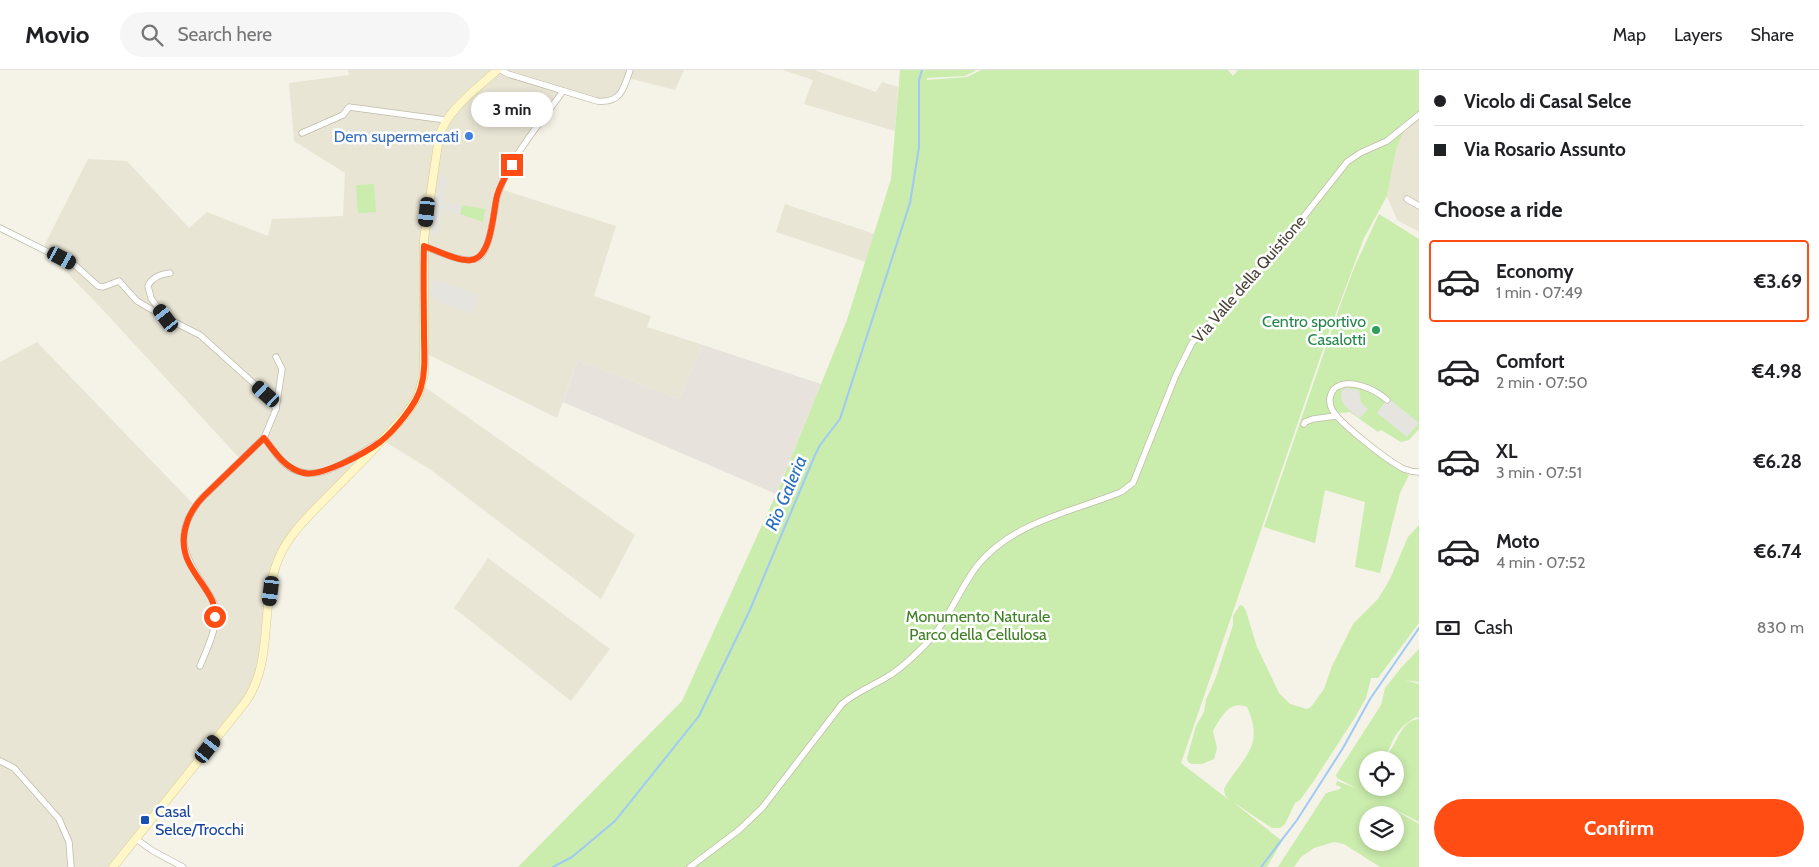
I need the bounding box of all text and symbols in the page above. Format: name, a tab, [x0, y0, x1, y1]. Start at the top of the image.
search box	[120, 12, 470, 57]
text: Movio	[25, 20, 90, 49]
icon: search	[138, 21, 166, 49]
text: Search here	[178, 23, 272, 46]
text: Map	[1613, 24, 1646, 46]
text: Layers	[1674, 24, 1723, 46]
text: Share	[1751, 24, 1794, 46]
text: Vicolo di Casal Selce	[1464, 90, 1631, 113]
callout: 3 min	[471, 92, 553, 128]
text: 3 min	[493, 100, 531, 119]
place label: Dem supermercati	[334, 127, 459, 146]
marker: Dem supermercati	[463, 130, 475, 142]
text: Via Rosario Assunto	[1464, 138, 1626, 161]
route end	[501, 154, 523, 176]
car	[417, 196, 436, 228]
text: Choose a ride	[1434, 196, 1563, 223]
street label: Via Valle della Quistione	[1189, 211, 1309, 347]
car	[45, 244, 78, 272]
icon: car	[1436, 259, 1481, 304]
text: Economy	[1496, 260, 1574, 283]
text: €3.69	[1754, 270, 1802, 293]
text: 1 min · 07:49	[1496, 283, 1583, 302]
car	[150, 302, 181, 334]
place label: Centro sportivo Casalotti	[1262, 312, 1366, 349]
marker: Centro sportivo Casalotti	[1370, 324, 1382, 336]
icon: car	[1436, 349, 1481, 394]
text: Comfort	[1496, 350, 1565, 373]
text: €4.98	[1752, 360, 1802, 383]
text: 2 min · 07:50	[1496, 373, 1588, 392]
car	[249, 378, 282, 410]
icon: car	[1436, 439, 1481, 484]
text: XL	[1496, 440, 1517, 463]
text: €6.28	[1753, 450, 1802, 473]
water label: Rio Galeria	[760, 452, 812, 534]
text: 3 min · 07:51	[1496, 463, 1582, 482]
icon: car	[1436, 529, 1481, 574]
text: Moto	[1496, 530, 1540, 553]
text: €6.74	[1754, 540, 1802, 563]
text: 4 min · 07:52	[1496, 553, 1586, 572]
car	[261, 575, 280, 607]
route start	[204, 606, 226, 628]
park label: Monumento Naturale Parco della Cellulosa	[906, 607, 1050, 644]
icon: cash	[1434, 614, 1462, 642]
text: Cash	[1474, 616, 1513, 639]
text: 830 m	[1757, 618, 1804, 637]
car	[192, 733, 223, 765]
map controls	[1359, 751, 1404, 851]
button: locate	[1359, 751, 1404, 796]
button: Confirm	[1434, 799, 1804, 857]
place label: Casal Selce/Trocchi	[155, 802, 244, 839]
button: layers	[1359, 806, 1404, 851]
marker: Casal Selce/Trocchi	[139, 814, 151, 826]

